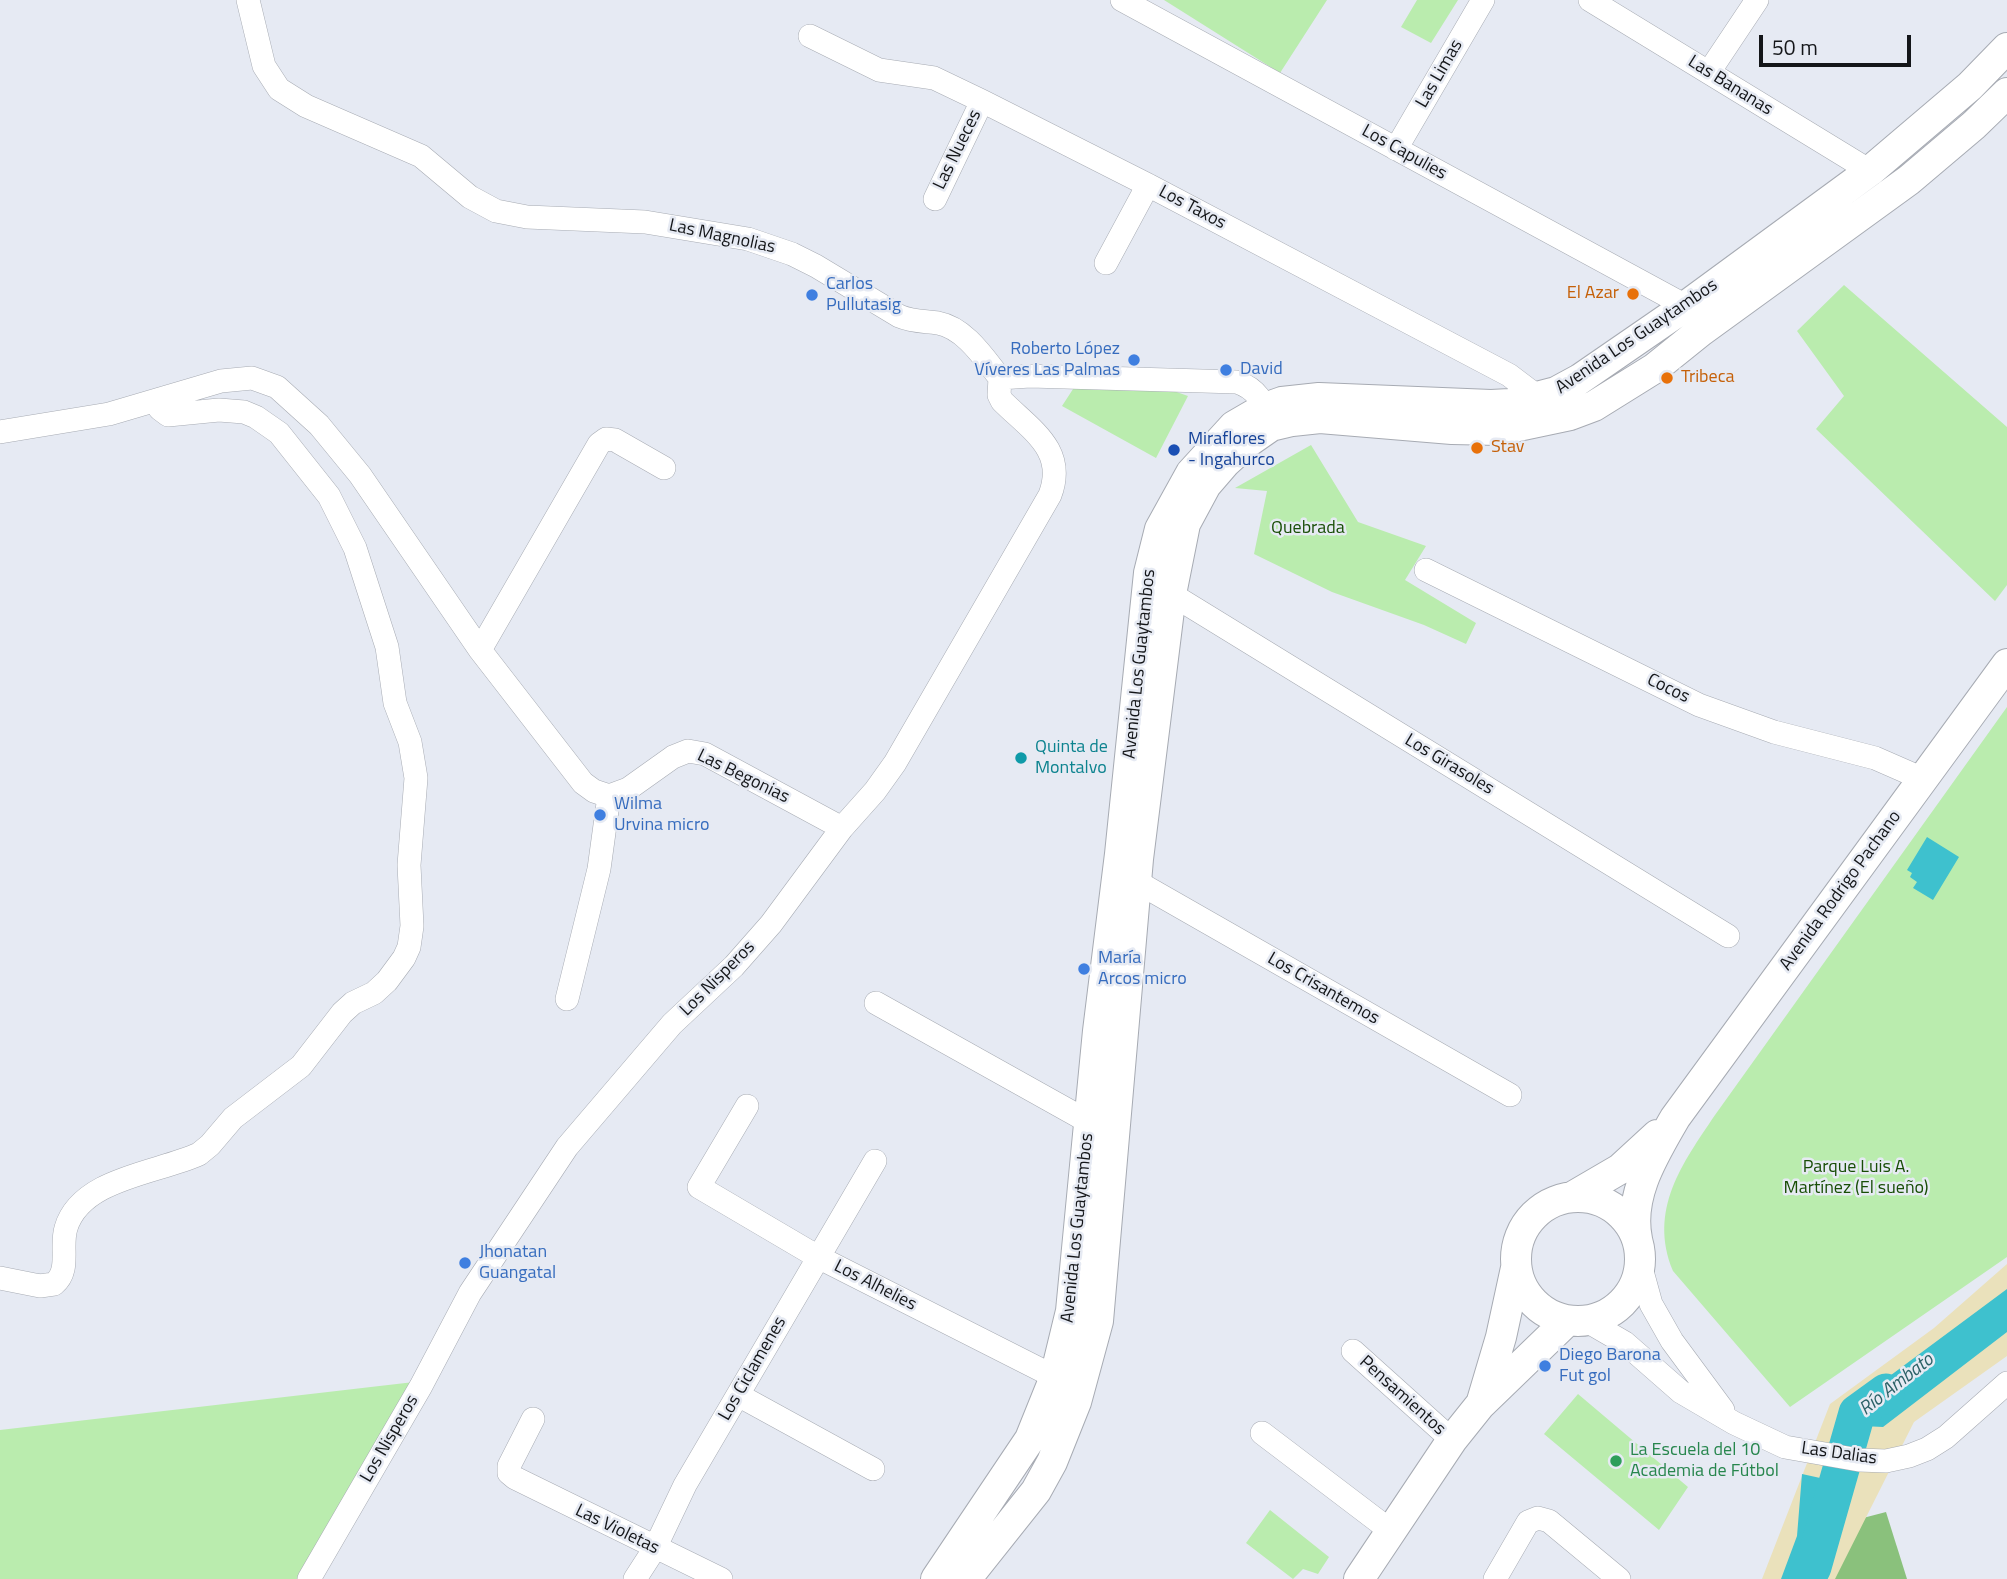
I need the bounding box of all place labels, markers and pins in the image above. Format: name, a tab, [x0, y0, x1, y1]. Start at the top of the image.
place label: Carlos Pullutasig	[826, 274, 901, 316]
place label: El Azar	[1567, 283, 1619, 305]
marker: El Azar	[1625, 286, 1641, 302]
marker: Carlos Pullutasig	[804, 287, 820, 303]
place label: Roberto López Víveres Las Palmas	[974, 339, 1120, 382]
marker: Roberto López Víveres Las Palmas	[1126, 352, 1142, 368]
place label: David	[1240, 359, 1283, 381]
marker: David	[1218, 362, 1234, 378]
place label: Tribeca	[1681, 367, 1735, 389]
marker: Tribeca	[1659, 370, 1675, 386]
place label: Miraflores - Ingahurco	[1188, 429, 1275, 472]
place label: Stav	[1491, 437, 1524, 459]
marker: Stav	[1469, 440, 1485, 456]
marker: Miraflores - Ingahurco	[1166, 442, 1182, 458]
place label: Quinta de Montalvo	[1035, 737, 1108, 780]
marker: Quinta de Montalvo	[1013, 750, 1029, 766]
place label: Wilma Urvina micro	[614, 794, 709, 836]
marker: Wilma Urvina micro	[592, 807, 608, 823]
place label: María Arcos micro	[1098, 948, 1187, 990]
marker: María Arcos micro	[1076, 961, 1092, 977]
place label: Jhonatan Guangatal	[479, 1242, 556, 1284]
marker: Jhonatan Guangatal	[457, 1255, 473, 1271]
place label: Diego Barona Fut gol	[1559, 1345, 1661, 1388]
marker: Diego Barona Fut gol	[1537, 1358, 1553, 1374]
place label: La Escuela del 10 Academia de Fútbol	[1630, 1440, 1779, 1482]
marker: La Escuela del 10 Academia de Fútbol	[1608, 1453, 1624, 1469]

